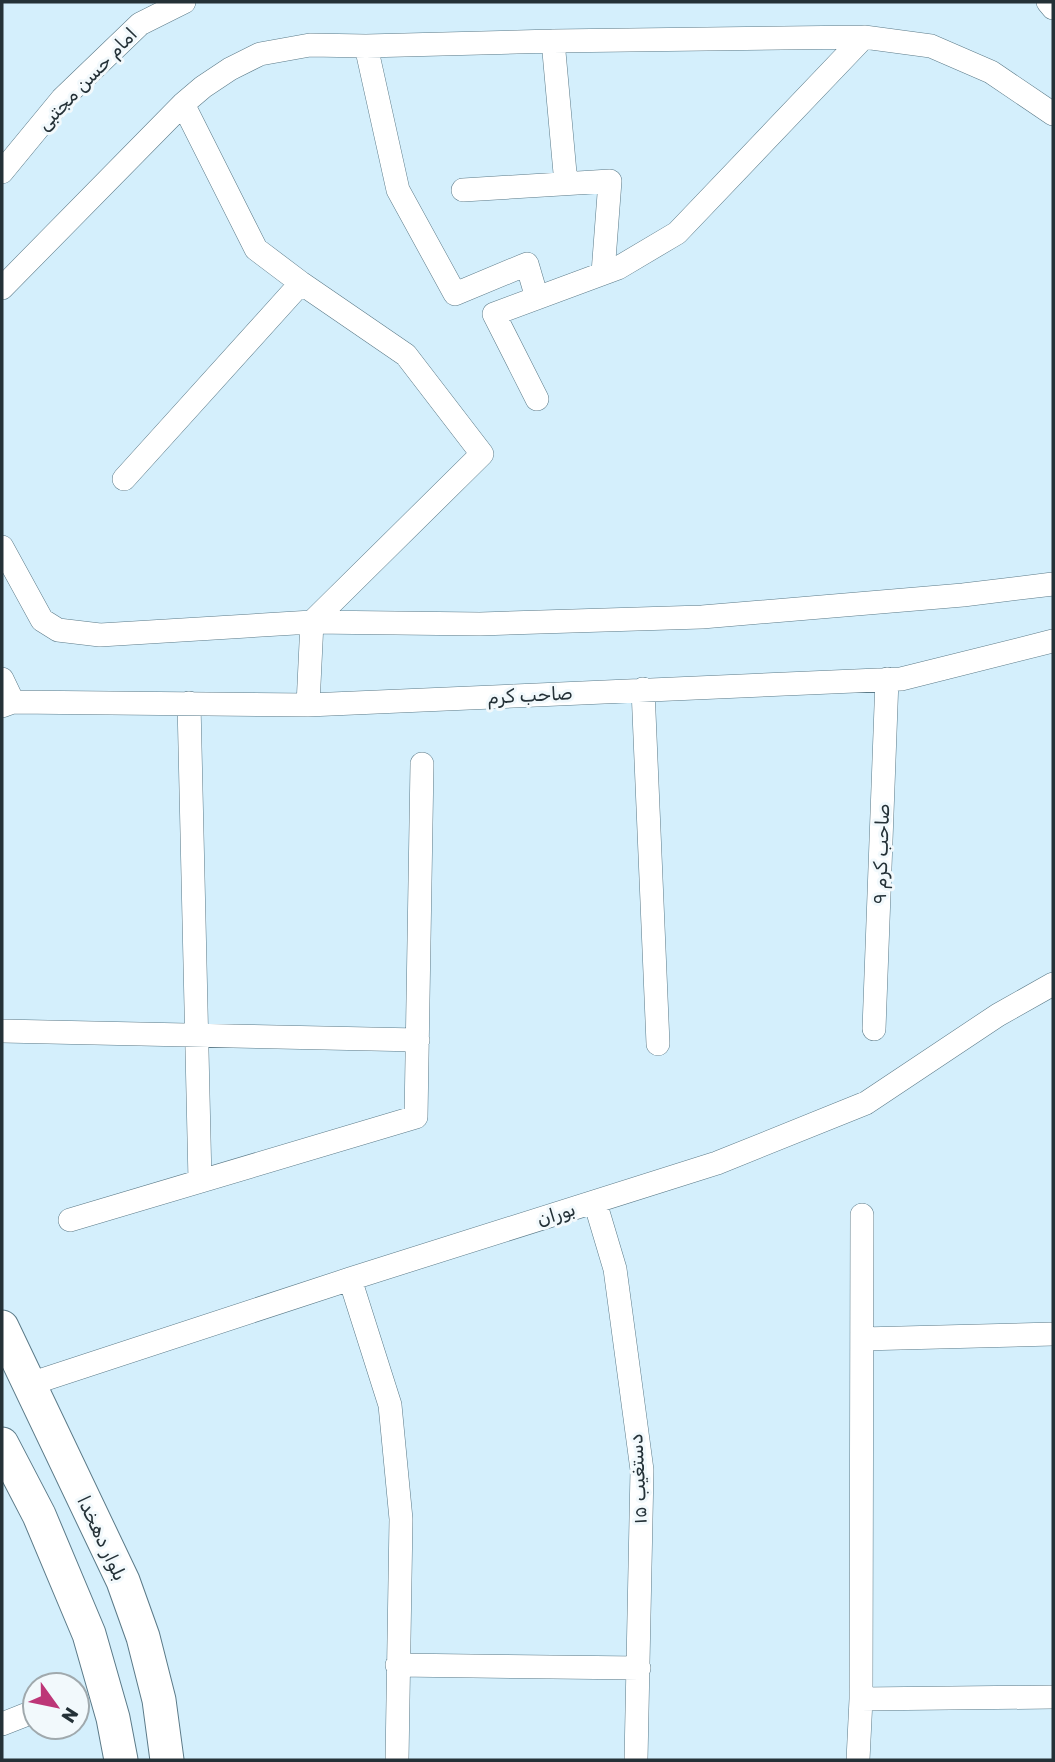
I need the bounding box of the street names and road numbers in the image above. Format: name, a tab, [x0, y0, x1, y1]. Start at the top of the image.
street label: امام حسن مجتبی	[32, 23, 143, 136]
street label: صاحب کرم	[487, 681, 573, 710]
street label: صاحب کرم ۹	[868, 803, 895, 905]
street label: بوران	[534, 1197, 578, 1231]
street label: دستغیب ۱۵	[624, 1433, 652, 1525]
street label: بلوار دهخدا	[72, 1492, 132, 1584]

